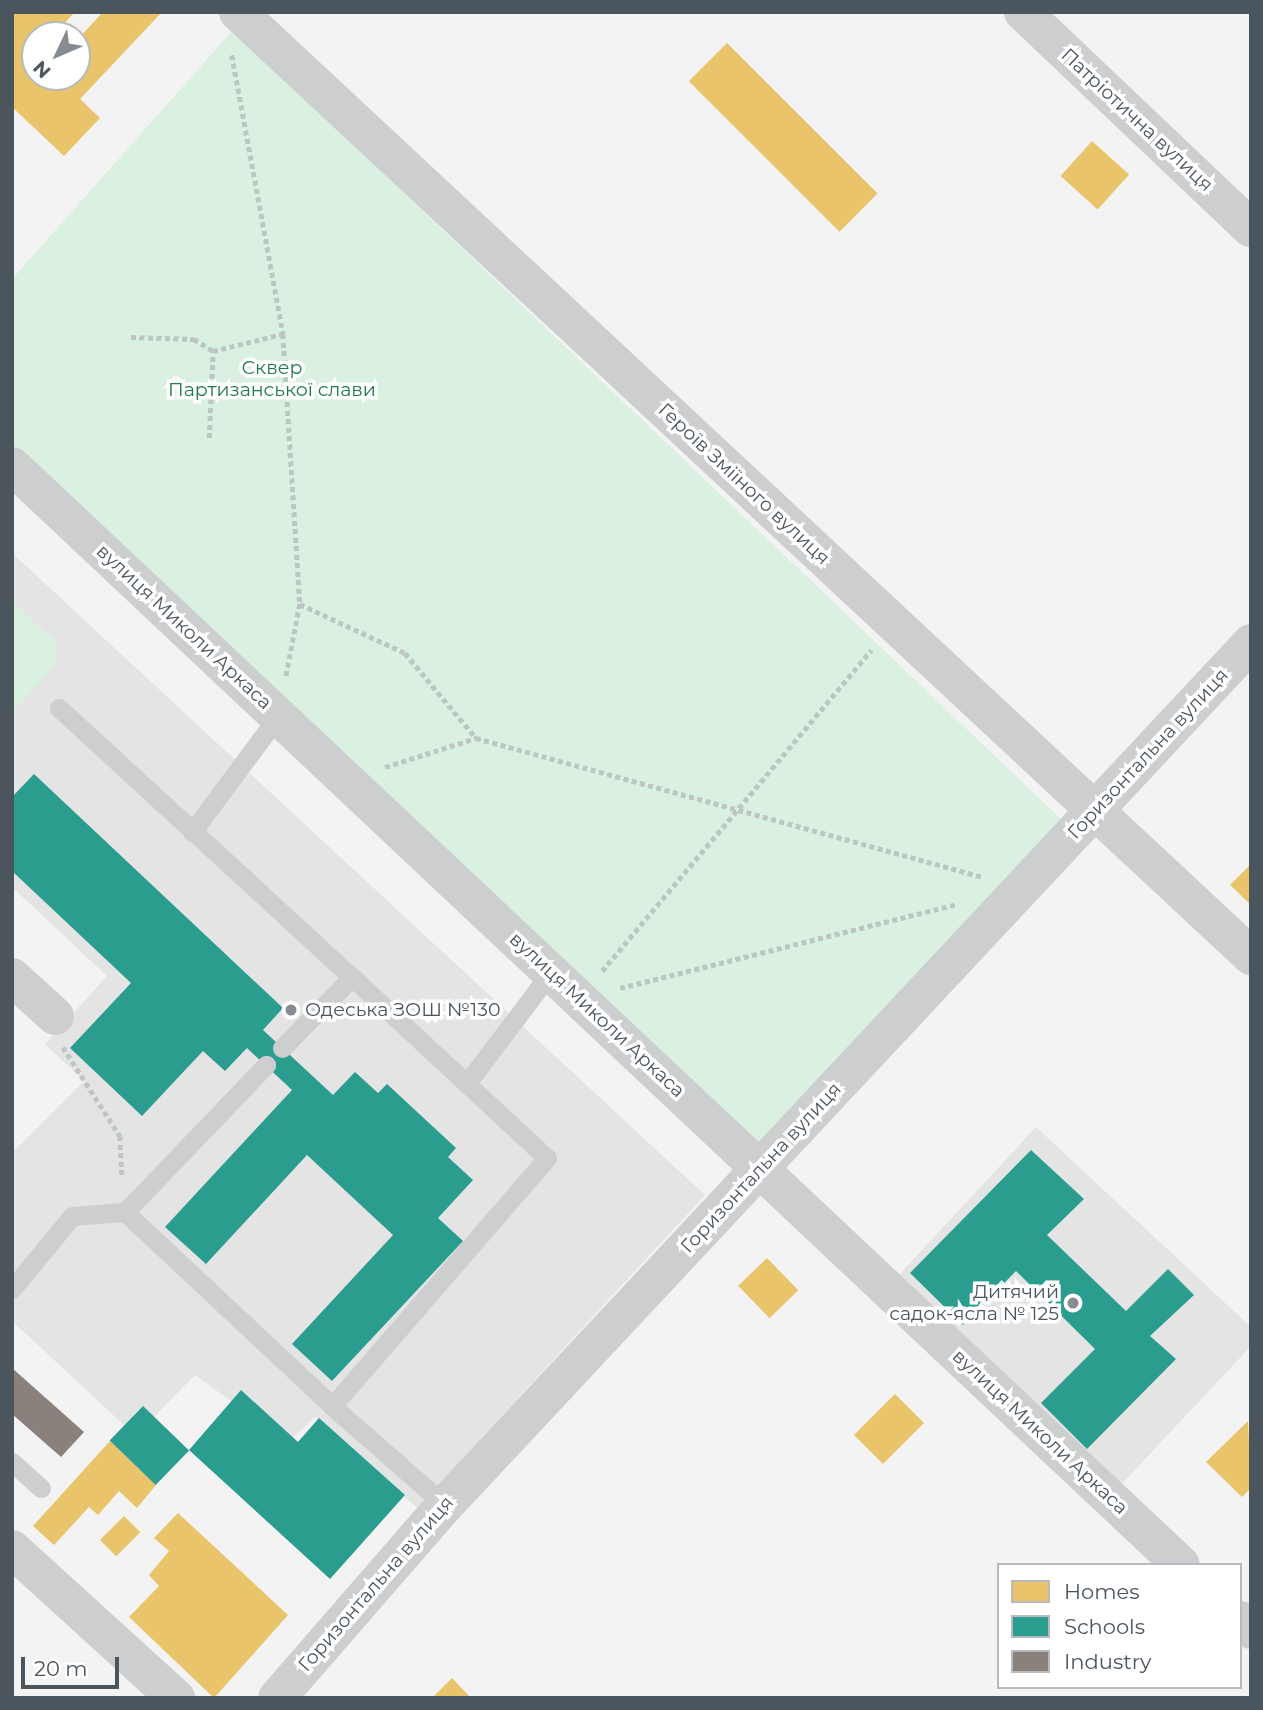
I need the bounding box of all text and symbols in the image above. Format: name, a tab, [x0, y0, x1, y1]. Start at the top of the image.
north arrow	[21, 21, 91, 91]
street label: Патріотична вулиця	[1056, 44, 1218, 196]
text: N	[28, 56, 56, 83]
park label: Сквер Партизанської слави	[168, 357, 376, 401]
street label: Героїв Зміїного вулиця	[654, 399, 834, 569]
street label: вулиця Миколи Аркаса	[92, 540, 276, 714]
street label: Горизонтальна вулиця	[1063, 664, 1233, 844]
street label: вулиця Миколи Аркаса	[505, 928, 689, 1102]
place label: Одеська ЗОШ №130	[305, 999, 500, 1021]
marker: Одеська ЗОШ №130	[283, 1002, 299, 1018]
street label: Горизонтальна вулиця	[676, 1078, 846, 1258]
place label: Дитячий садок-ясла № 125	[889, 1281, 1059, 1325]
marker: Дитячий садок-ясла № 125	[1065, 1295, 1081, 1311]
street label: вулиця Миколи Аркаса	[948, 1345, 1132, 1519]
street label: Горизонтальна вулиця	[294, 1492, 458, 1676]
legend	[997, 1563, 1242, 1689]
text: Homes	[1064, 1579, 1139, 1604]
text: Schools	[1064, 1614, 1145, 1639]
scale bar	[24, 1644, 122, 1688]
text: Industry	[1064, 1649, 1151, 1674]
text: 20 m	[34, 1656, 88, 1681]

